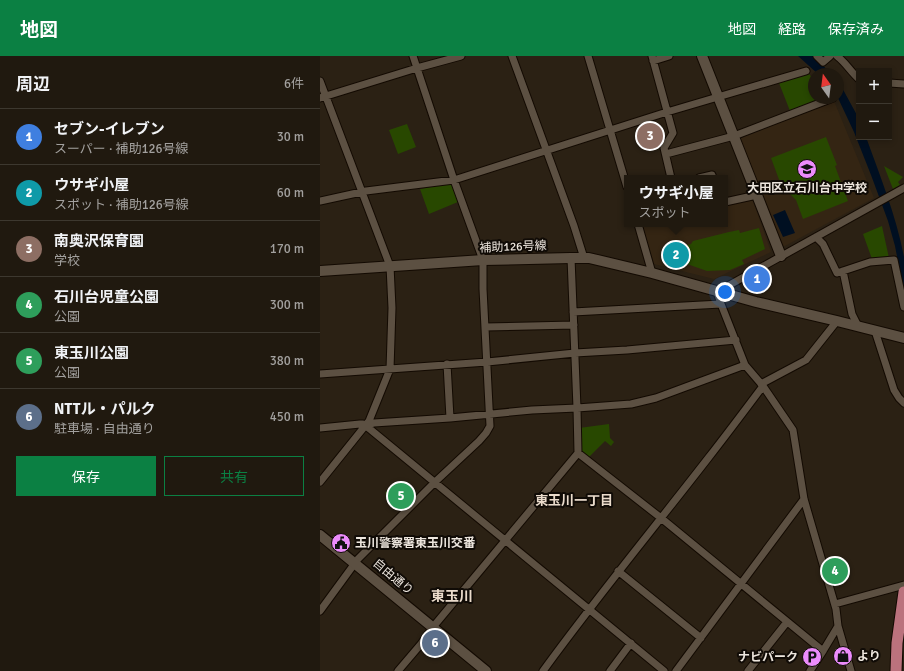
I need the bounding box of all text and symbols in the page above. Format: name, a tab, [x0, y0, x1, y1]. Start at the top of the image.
text: 地図	[20, 18, 58, 42]
text: 地図	[728, 21, 756, 38]
text: 経路	[778, 21, 806, 38]
text: 保存済み	[828, 21, 884, 38]
north arrow	[808, 68, 844, 104]
map controls	[856, 68, 892, 140]
button: +	[856, 68, 892, 104]
text: 周辺	[16, 74, 50, 95]
text: 6件	[284, 76, 304, 92]
button: −	[856, 104, 892, 140]
text: セブン-イレブン	[54, 120, 165, 138]
pin: 3	[637, 121, 663, 151]
text: 1	[25, 129, 33, 145]
text: 30 m	[277, 129, 304, 145]
text: スーパー · 補助126号線	[54, 141, 189, 157]
school or university icon: 大田区立石川台中学校	[796, 158, 818, 180]
popup	[624, 175, 728, 227]
text: ウサギ小屋	[54, 176, 129, 194]
place label: 大田区立石川台中学校	[747, 181, 867, 196]
text: ウサギ小屋	[638, 184, 714, 202]
text: 2	[25, 185, 33, 201]
text: 60 m	[277, 185, 304, 201]
text: スポット · 補助126号線	[54, 197, 189, 213]
text: スポット	[638, 205, 691, 221]
text: 南奥沢保育園	[54, 232, 144, 250]
street label: 補助126号線	[479, 238, 547, 256]
pin: 2	[663, 240, 689, 270]
text: 3	[25, 241, 33, 257]
text: 170 m	[270, 241, 304, 257]
text: 学校	[54, 253, 80, 269]
pin: 1	[744, 264, 770, 294]
your location	[715, 282, 735, 302]
text: 石川台児童公園	[54, 288, 159, 306]
text: 4	[25, 297, 33, 313]
text: 300 m	[270, 297, 304, 313]
text: 公園	[54, 309, 80, 325]
text: 東玉川公園	[54, 344, 129, 362]
text: 5	[25, 353, 33, 369]
text: 380 m	[270, 353, 304, 369]
text: 公園	[54, 365, 80, 381]
text: NTTル・パルク	[54, 400, 155, 418]
text: 6	[25, 409, 33, 425]
text: 450 m	[270, 409, 304, 425]
text: 駐車場 · 自由通り	[54, 421, 155, 437]
button: 保存	[16, 456, 156, 496]
button: 共有	[164, 456, 304, 496]
pin: 5	[388, 481, 414, 511]
district label: 東玉川一丁目	[535, 493, 613, 509]
public building icon: 玉川警察署東玉川交番	[330, 532, 352, 554]
place label: 玉川警察署東玉川交番	[355, 536, 476, 551]
street label: 自由通り	[370, 556, 416, 598]
pin: 4	[822, 556, 848, 586]
district label: 東玉川	[431, 588, 473, 605]
pin: 6	[422, 628, 448, 658]
shop icon: より	[832, 645, 854, 667]
parking icon: ナビパーク	[801, 646, 823, 668]
place label: より	[857, 649, 881, 664]
place label: ナビパーク	[738, 650, 798, 665]

